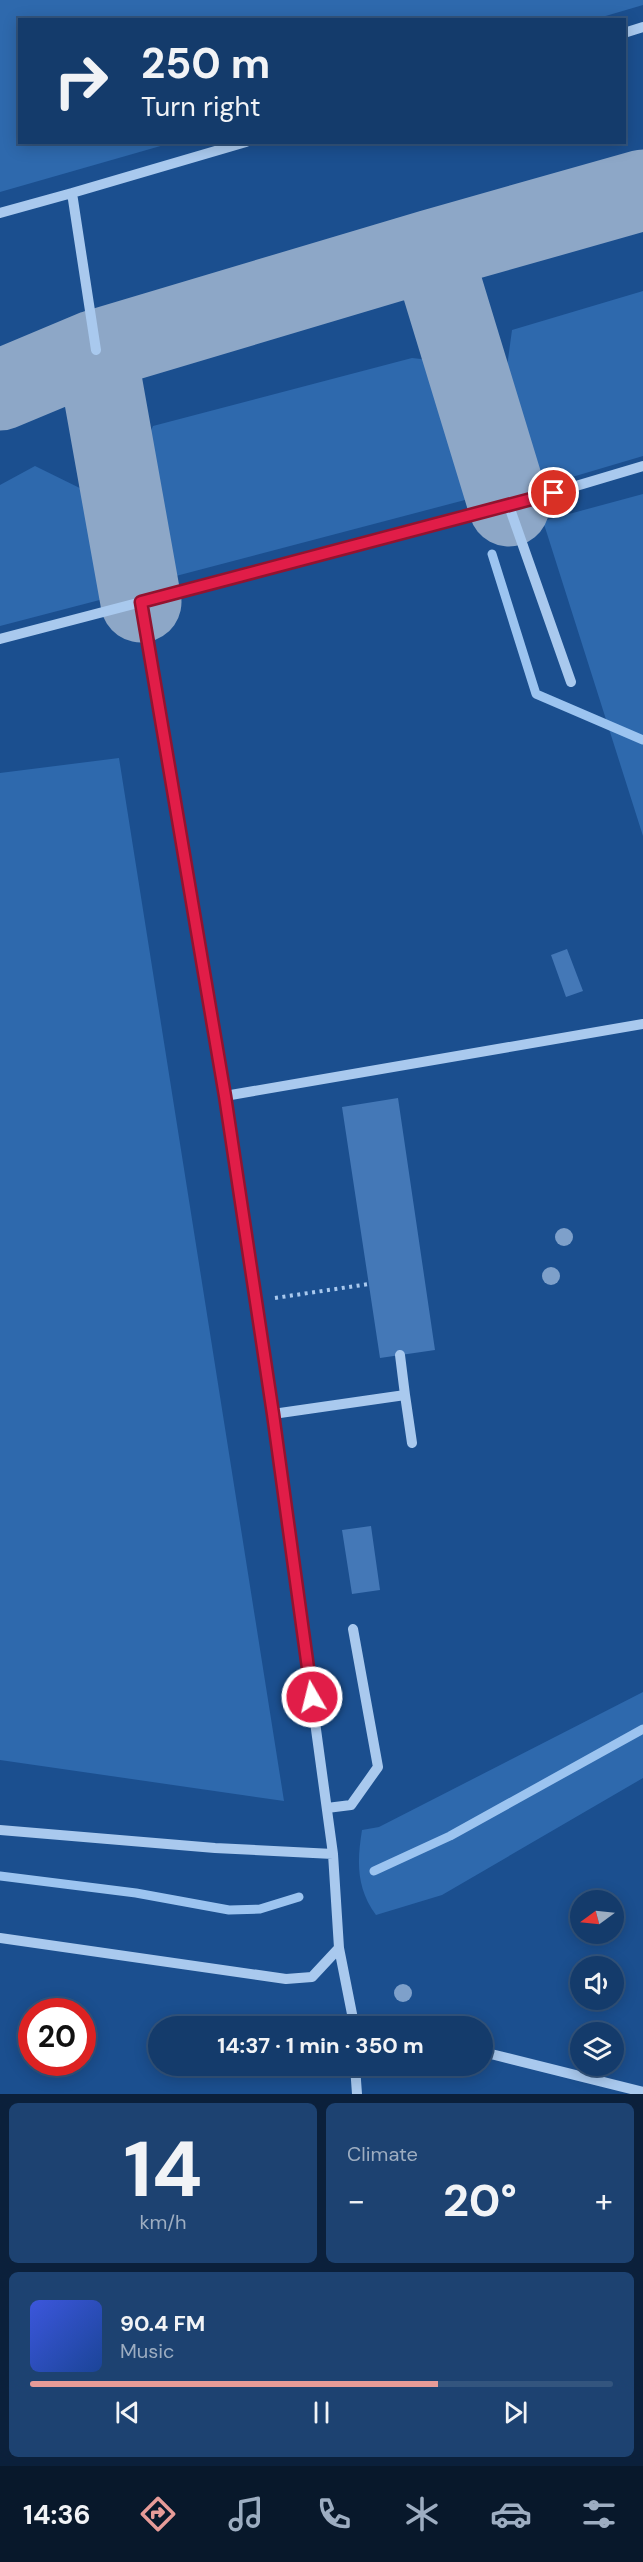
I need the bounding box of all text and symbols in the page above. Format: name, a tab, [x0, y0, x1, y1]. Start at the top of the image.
text: 250 m	[141, 36, 270, 91]
icon: right	[42, 42, 120, 120]
text: Turn right	[141, 89, 261, 124]
pin	[528, 467, 579, 518]
icon: arrive	[537, 476, 570, 509]
position arrow	[280, 1665, 344, 1729]
north arrow	[570, 1890, 624, 1944]
map controls	[570, 1890, 624, 2076]
button: sound	[570, 1956, 624, 2010]
speed limit sign: 20	[18, 1998, 96, 2076]
button: layers	[570, 2022, 624, 2076]
text: 14:37 · 1 min · 350 m	[217, 2031, 424, 2060]
text: 14	[123, 2119, 203, 2220]
text: Climate	[347, 2141, 418, 2167]
text: 20°	[443, 2171, 517, 2230]
text: −	[347, 2179, 365, 2222]
text: +	[595, 2179, 613, 2222]
text: km/h	[139, 2209, 187, 2235]
text: 90.4 FM	[120, 2309, 205, 2338]
text: Music	[120, 2338, 175, 2364]
icon: previous	[111, 2396, 144, 2429]
icon: pause	[305, 2396, 338, 2429]
icon: next	[499, 2396, 532, 2429]
icon: directions	[137, 2493, 179, 2535]
icon: music	[225, 2493, 267, 2535]
icon: phone	[313, 2493, 355, 2535]
icon: climate	[401, 2493, 443, 2535]
icon: car	[490, 2493, 532, 2535]
icon: filters	[578, 2493, 620, 2535]
text: 14:36	[23, 2497, 91, 2532]

